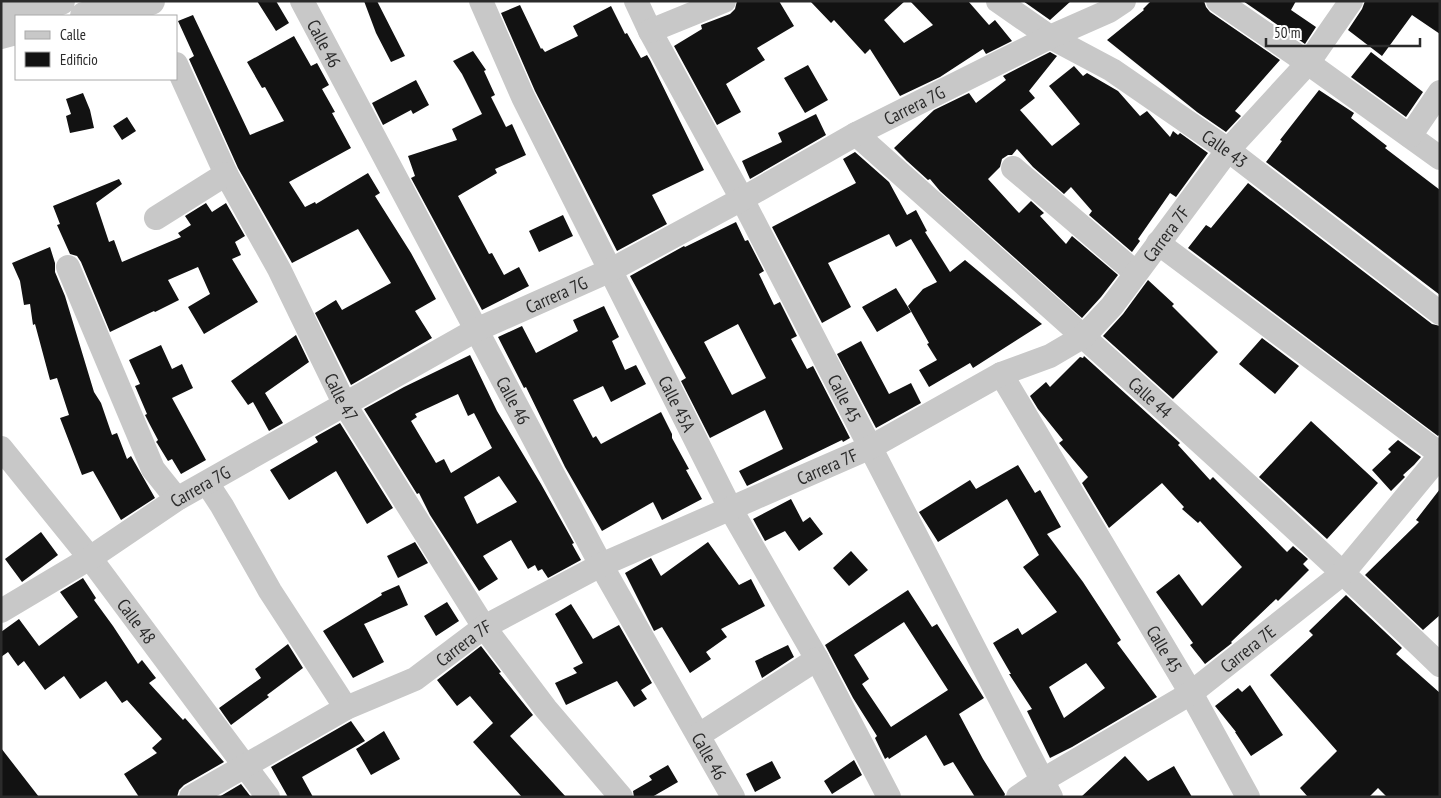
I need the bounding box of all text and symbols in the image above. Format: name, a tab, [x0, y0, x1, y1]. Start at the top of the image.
legend	[15, 15, 178, 80]
street label: Calle 46	[302, 15, 347, 71]
scale bar	[1266, 15, 1420, 47]
text: 50 m	[1274, 23, 1300, 42]
text: Calle	[60, 25, 86, 44]
text: Edificio	[60, 50, 98, 69]
street label: Carrera 7G	[880, 80, 949, 130]
street label: Calle 43	[1198, 124, 1253, 173]
street label: Carrera 7F	[1137, 201, 1194, 266]
street label: Carrera 7G	[522, 270, 591, 318]
street label: Calle 47	[320, 369, 364, 425]
street label: Calle 45	[823, 370, 867, 426]
street label: Calle 46	[492, 372, 536, 428]
street label: Calle 45A	[654, 372, 701, 436]
street label: Calle 44	[1124, 372, 1177, 423]
street label: Carrera 7F	[793, 443, 861, 490]
street label: Carrera 7G	[165, 460, 234, 512]
street label: Calle 48	[112, 594, 161, 648]
street label: Carrera 7F	[431, 614, 495, 671]
street label: Carrera 7E	[1215, 619, 1280, 677]
street label: Calle 45	[1142, 621, 1188, 677]
street label: Calle 46	[687, 728, 732, 784]

